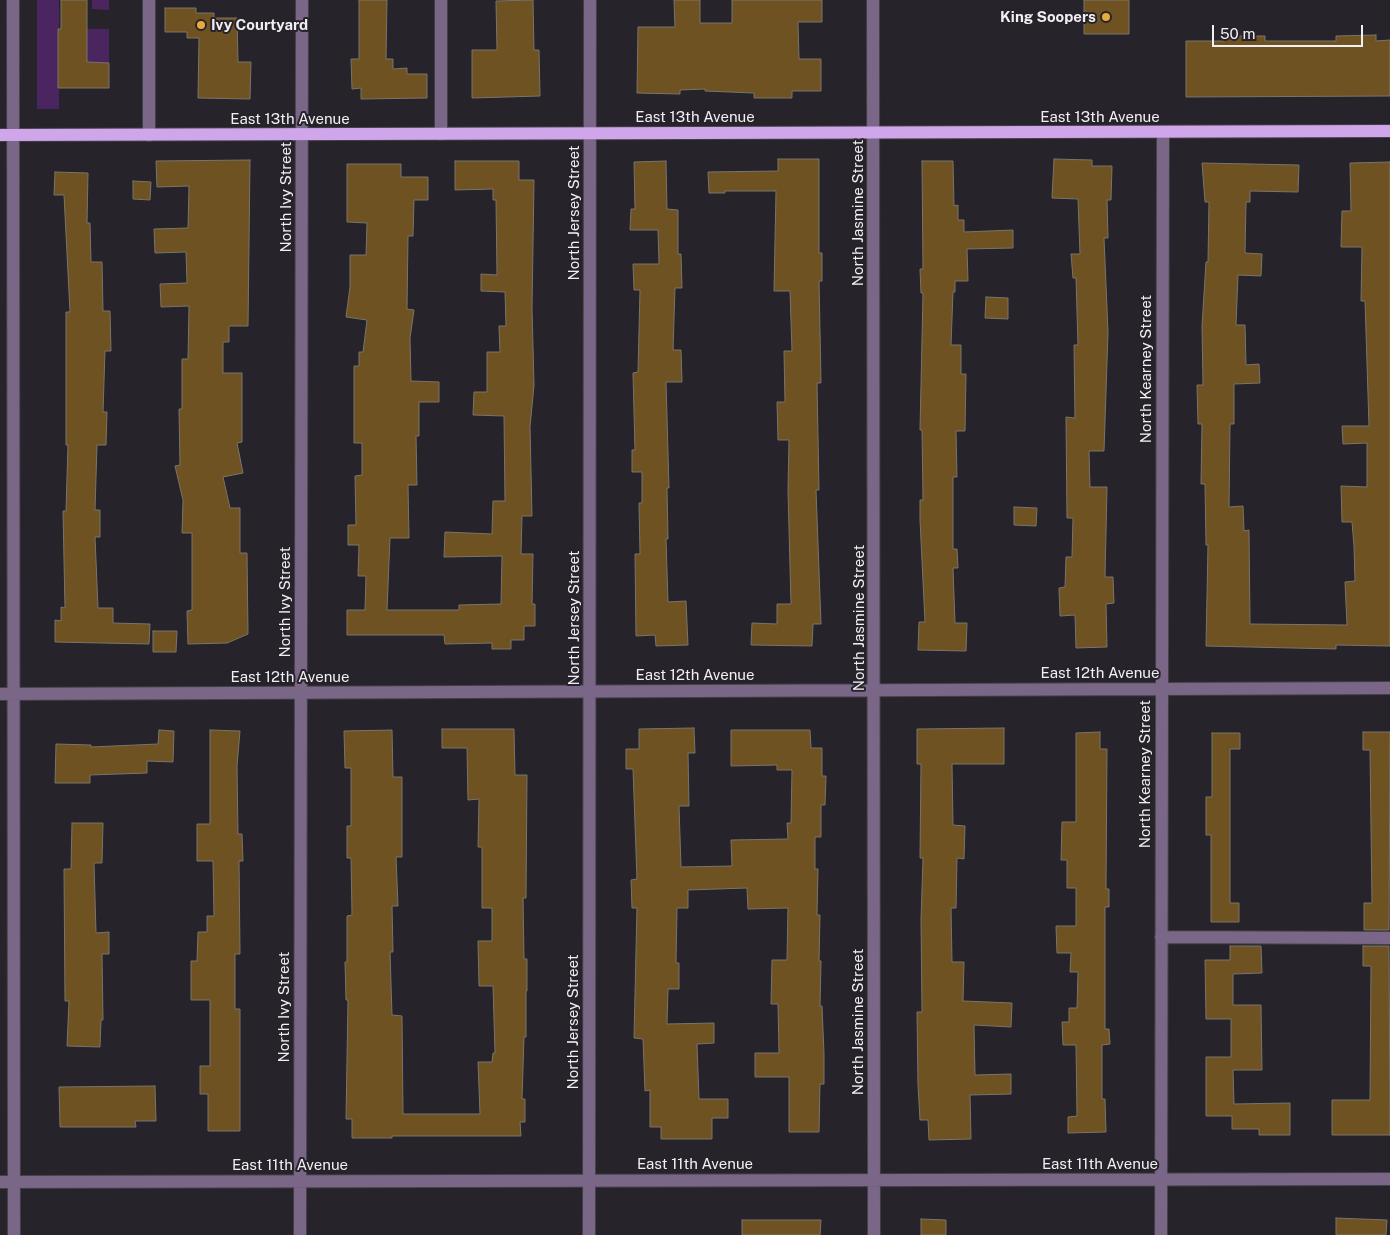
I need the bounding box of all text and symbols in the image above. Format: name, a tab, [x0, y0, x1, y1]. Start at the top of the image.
place label: King Soopers	[1000, 8, 1096, 26]
marker: King Soopers	[1100, 11, 1112, 23]
scale bar	[1215, 15, 1366, 47]
place label: Ivy Courtyard	[211, 16, 308, 34]
marker: Ivy Courtyard	[195, 19, 207, 31]
text: 50 m	[1220, 25, 1255, 42]
street label: East 13th Avenue	[635, 108, 755, 126]
street label: East 13th Avenue	[1040, 108, 1160, 126]
street label: East 13th Avenue	[230, 110, 350, 128]
street label: North Jasmine Street	[849, 140, 867, 286]
street label: North Ivy Street	[277, 142, 295, 252]
street label: North Jersey Street	[565, 145, 583, 281]
street label: North Kearney Street	[1137, 295, 1155, 443]
street label: North Jasmine Street	[850, 545, 868, 691]
street label: North Ivy Street	[276, 547, 294, 657]
street label: North Jersey Street	[565, 550, 583, 686]
street label: East 12th Avenue	[1040, 664, 1160, 682]
street label: East 12th Avenue	[635, 666, 755, 684]
street label: East 12th Avenue	[230, 668, 350, 686]
street label: North Kearney Street	[1136, 700, 1154, 848]
street label: North Jasmine Street	[849, 949, 867, 1095]
street label: North Ivy Street	[275, 952, 293, 1062]
street label: North Jersey Street	[564, 954, 582, 1090]
street label: East 11th Avenue	[637, 1155, 753, 1173]
street label: East 11th Avenue	[1042, 1155, 1158, 1173]
street label: East 11th Avenue	[232, 1156, 348, 1174]

